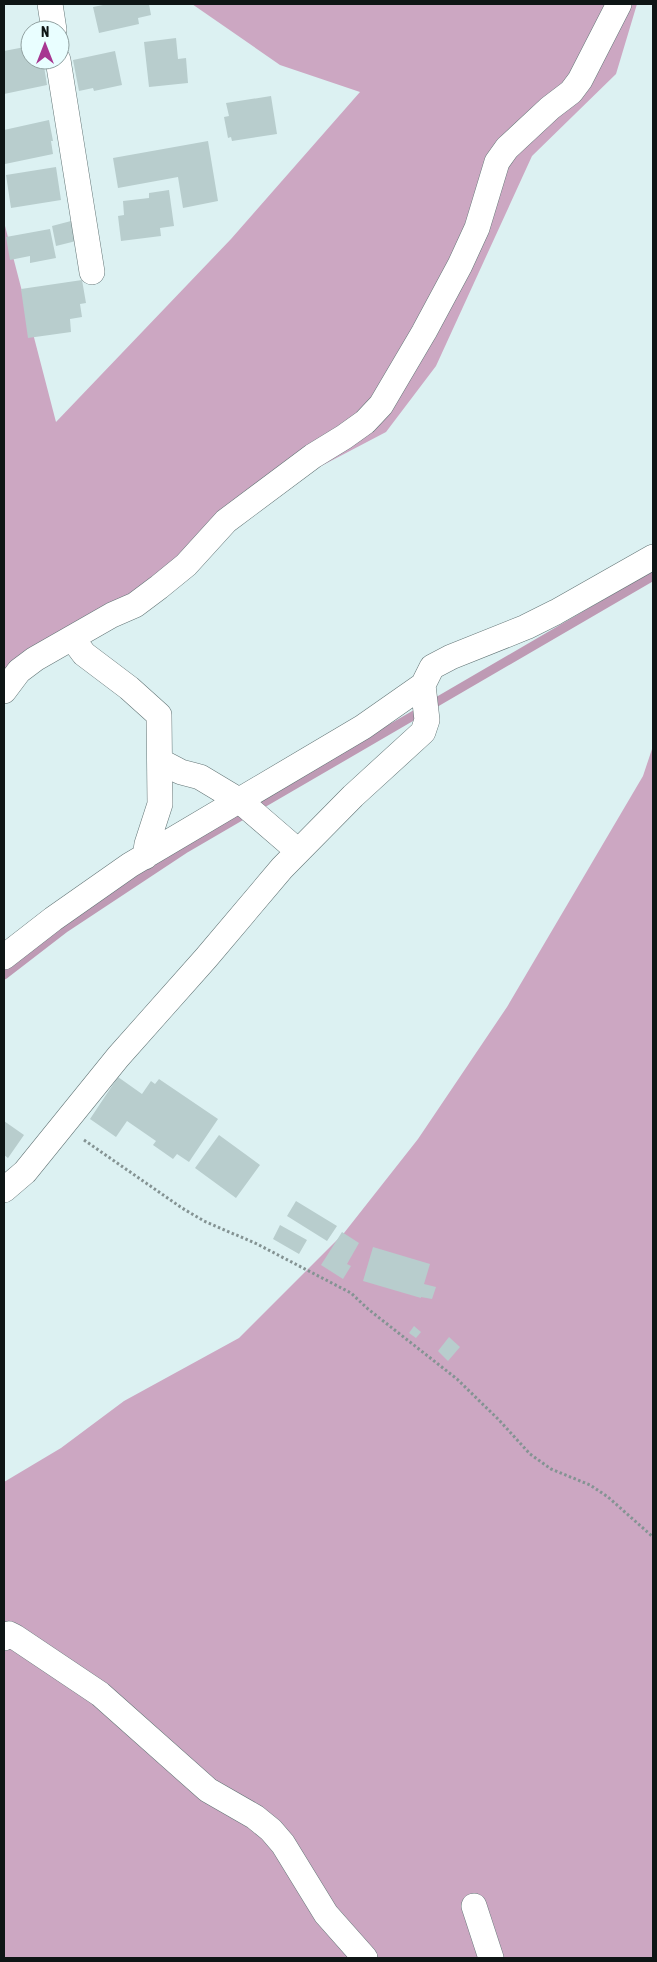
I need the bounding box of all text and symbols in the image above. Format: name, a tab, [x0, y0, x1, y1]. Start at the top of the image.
north arrow	[20, 20, 70, 70]
text: N	[41, 24, 49, 40]

